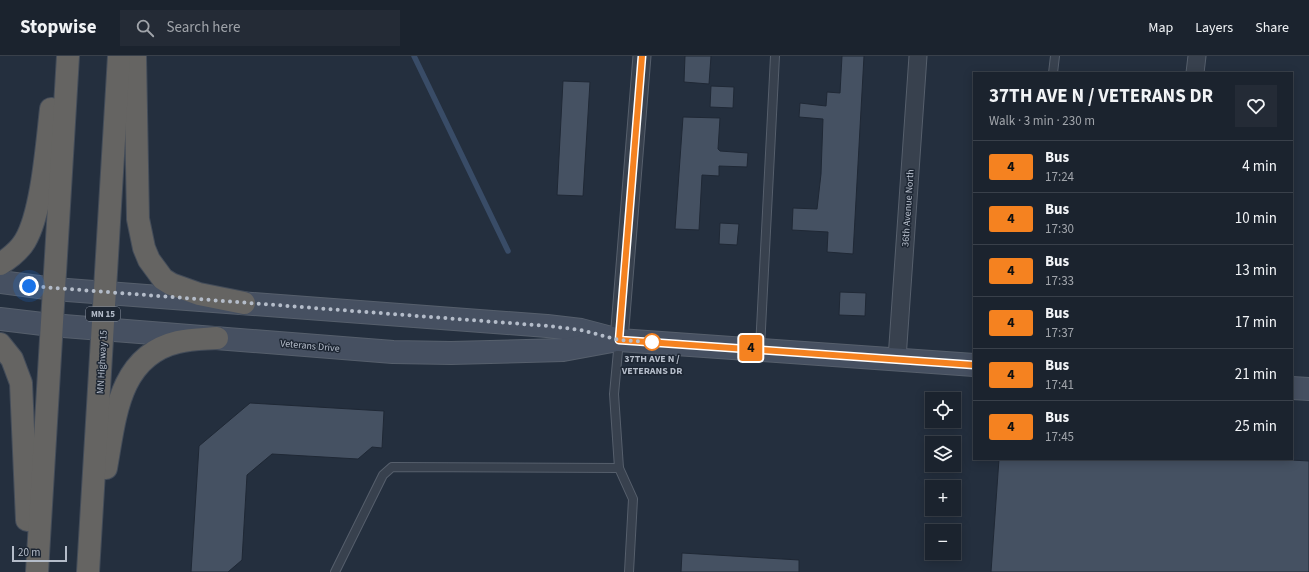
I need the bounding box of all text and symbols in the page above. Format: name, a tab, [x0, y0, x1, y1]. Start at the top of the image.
search box	[120, 10, 400, 46]
text: Stopwise	[20, 14, 96, 41]
icon: search	[134, 17, 156, 39]
text: Search here	[166, 17, 240, 38]
text: Map	[1148, 18, 1173, 38]
text: Layers	[1195, 18, 1233, 38]
text: Share	[1255, 18, 1289, 38]
text: 37TH AVE N / VETERANS DR	[989, 83, 1213, 110]
button: heart	[1235, 85, 1277, 127]
text: Walk · 3 min · 230 m	[989, 112, 1095, 130]
text: Bus	[1045, 147, 1069, 168]
text: 4 min	[1242, 156, 1277, 177]
text: 4	[1007, 157, 1015, 177]
text: 17:24	[1045, 168, 1074, 186]
street label: 36th Avenue North	[898, 169, 918, 247]
text: Bus	[1045, 199, 1069, 220]
text: 10 min	[1235, 208, 1277, 229]
text: 4	[1007, 209, 1015, 229]
text: 17:30	[1045, 220, 1074, 238]
text: Bus	[1045, 251, 1069, 272]
text: 13 min	[1235, 260, 1277, 281]
text: 4	[1007, 261, 1015, 281]
text: 17:33	[1045, 272, 1074, 290]
your location	[19, 276, 39, 296]
text: Bus	[1045, 303, 1069, 324]
road number: MN 15	[86, 307, 120, 321]
text: 17 min	[1235, 312, 1277, 333]
text: 4	[1007, 313, 1015, 333]
text: 17:37	[1045, 324, 1074, 342]
street label: MN Highway 15	[93, 330, 111, 394]
marker: 37TH AVE N / VETERANS DR	[643, 333, 661, 351]
line badge: 4	[738, 335, 764, 361]
street label: Veterans Drive	[280, 336, 340, 356]
text: 4	[747, 338, 755, 358]
place label: 37TH AVE N / VETERANS DR	[621, 352, 682, 378]
text: Bus	[1045, 355, 1069, 376]
text: 21 min	[1235, 364, 1277, 385]
text: 4	[1007, 365, 1015, 385]
text: 17:41	[1045, 376, 1074, 394]
map controls	[925, 392, 961, 560]
button: locate	[925, 392, 961, 428]
text: Bus	[1045, 407, 1069, 428]
text: 25 min	[1235, 416, 1277, 437]
text: 4	[1007, 417, 1015, 437]
text: 17:45	[1045, 428, 1074, 446]
button: layers	[925, 436, 961, 472]
button: +	[925, 480, 961, 516]
button: −	[925, 524, 961, 560]
scale bar	[12, 544, 67, 563]
text: 20 m	[18, 545, 40, 560]

